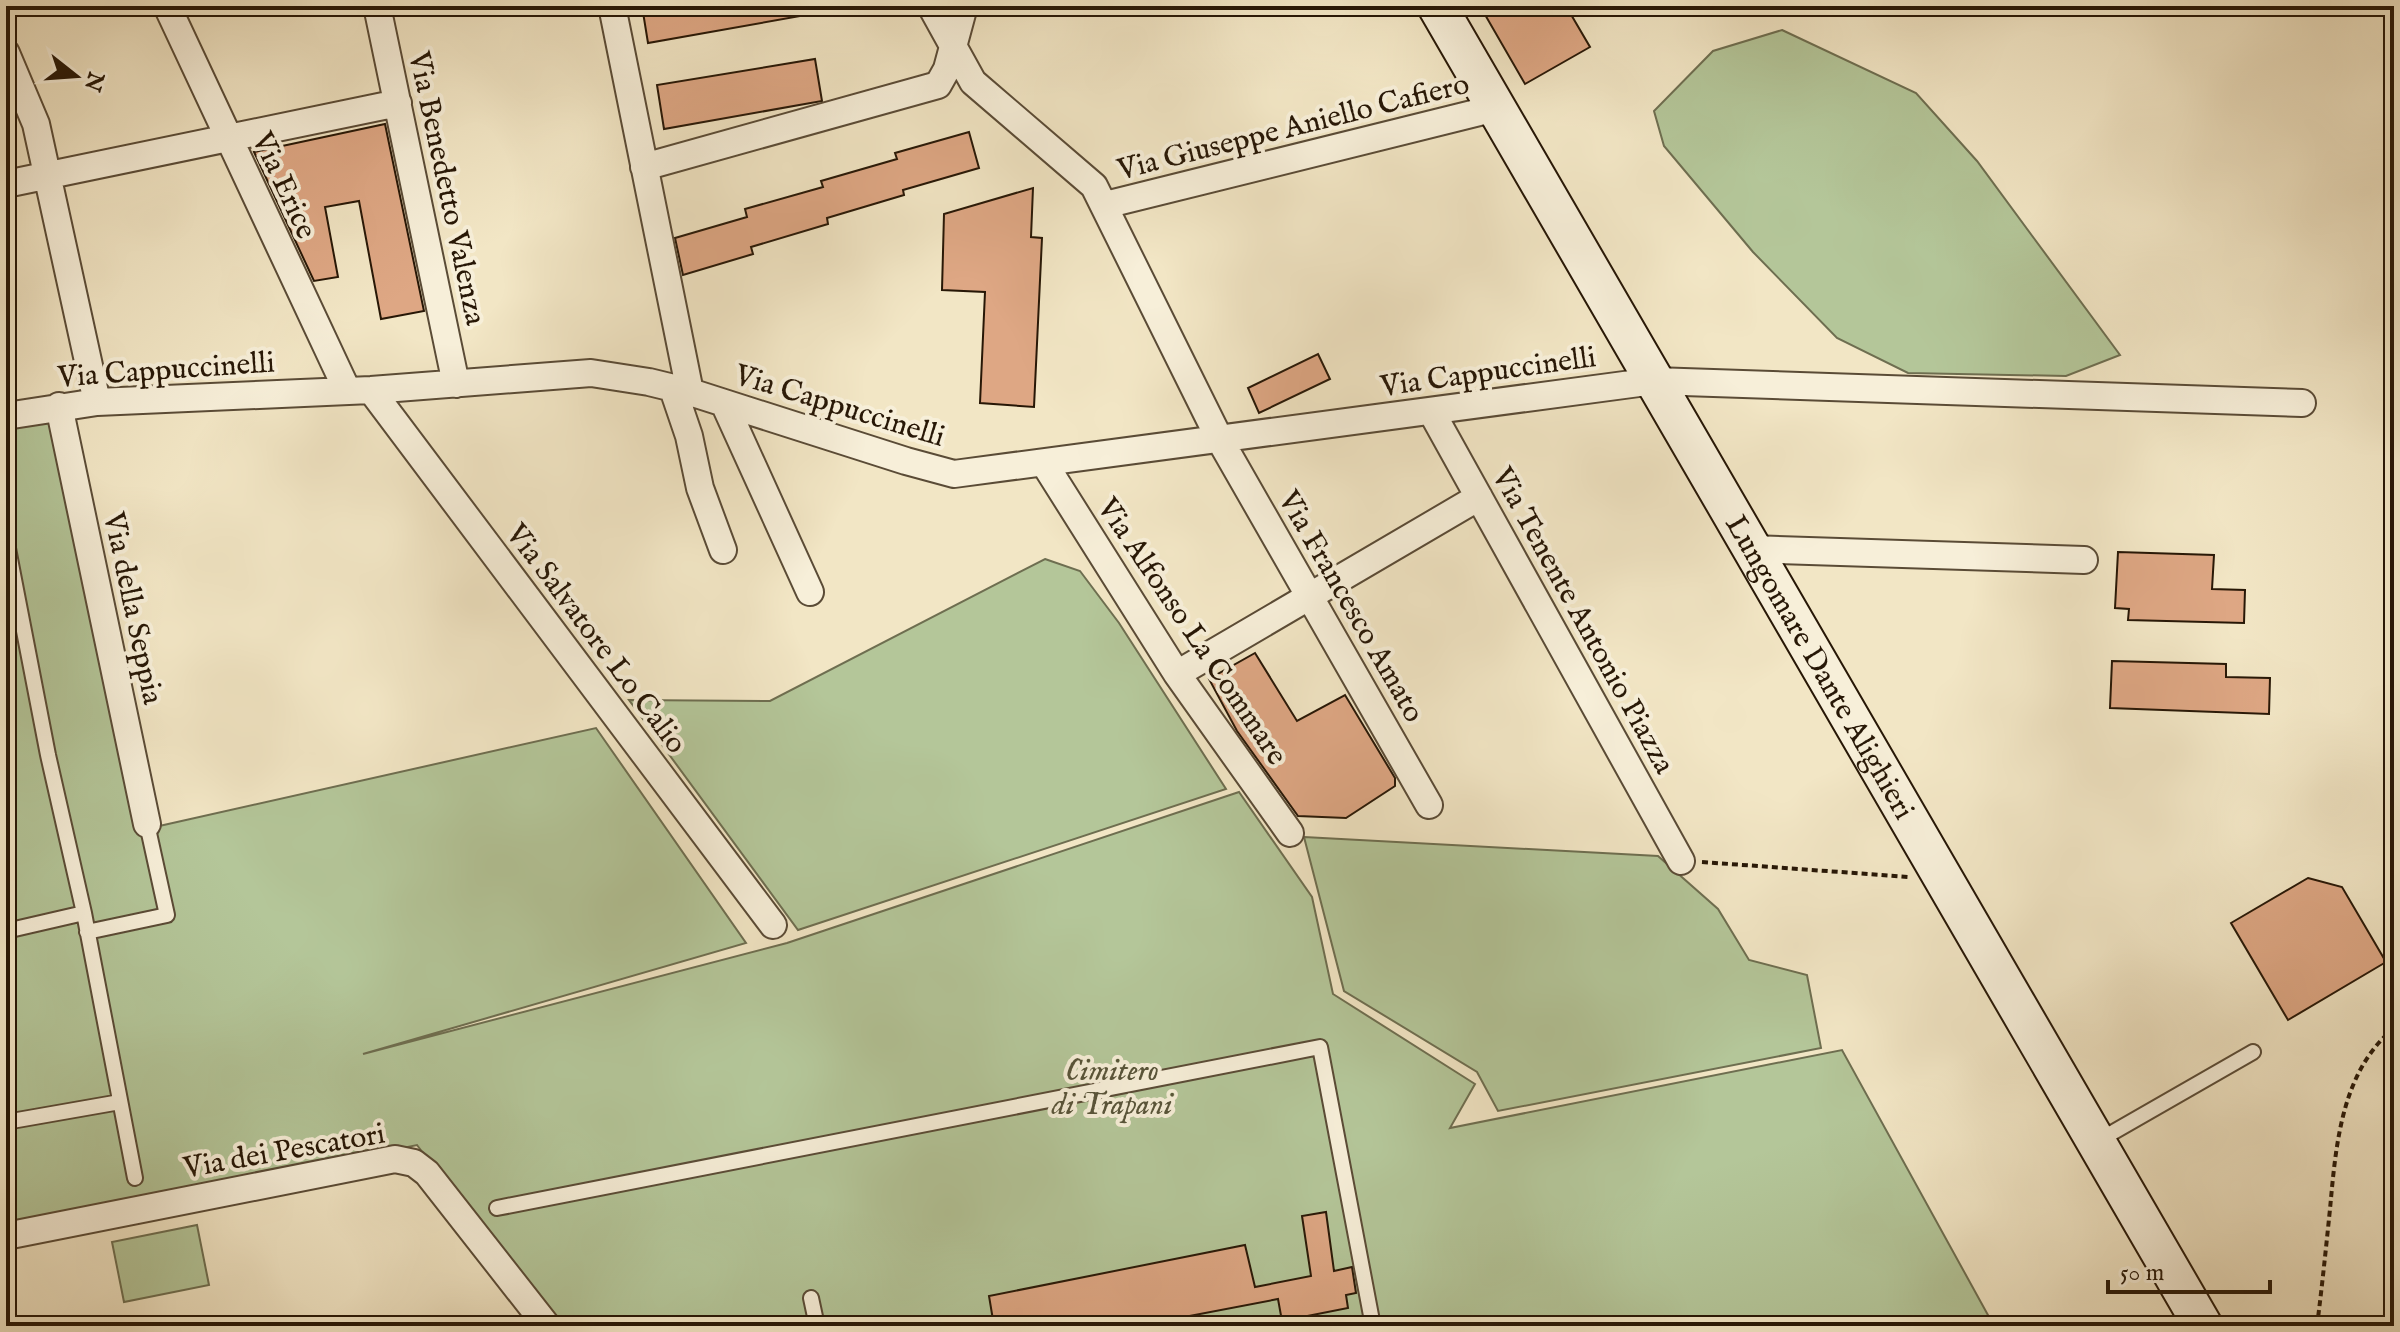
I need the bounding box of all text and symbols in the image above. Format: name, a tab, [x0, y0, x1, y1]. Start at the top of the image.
north arrow	[36, 36, 116, 116]
street label: Via Benedetto Valenza	[398, 47, 494, 329]
street label: Via Giuseppe Aniello Cafiero	[1113, 66, 1473, 190]
text: N	[77, 67, 110, 94]
street label: Via Erice	[242, 125, 324, 245]
street label: Via Cappuccinelli	[1377, 339, 1599, 407]
street label: Via Cappuccinelli	[55, 344, 276, 398]
street label: Via Cappuccinelli	[729, 357, 949, 457]
street label: Via Tenente Antonio Piazza	[1482, 460, 1682, 781]
street label: Via Francesco Amato	[1268, 483, 1432, 730]
street label: Via Alfonso La Commare	[1087, 490, 1295, 773]
street label: Via della Seppia	[93, 508, 171, 708]
street label: Lungomare Dante Alighieri	[1715, 509, 1922, 827]
street label: Via Salvatore Lo Calio	[496, 516, 694, 762]
park label: Cimitero di Trapani	[1051, 1053, 1175, 1125]
street label: Via dei Pescatori	[180, 1116, 388, 1189]
scale bar	[2108, 1244, 2270, 1294]
text: 50 m	[2120, 1258, 2164, 1289]

